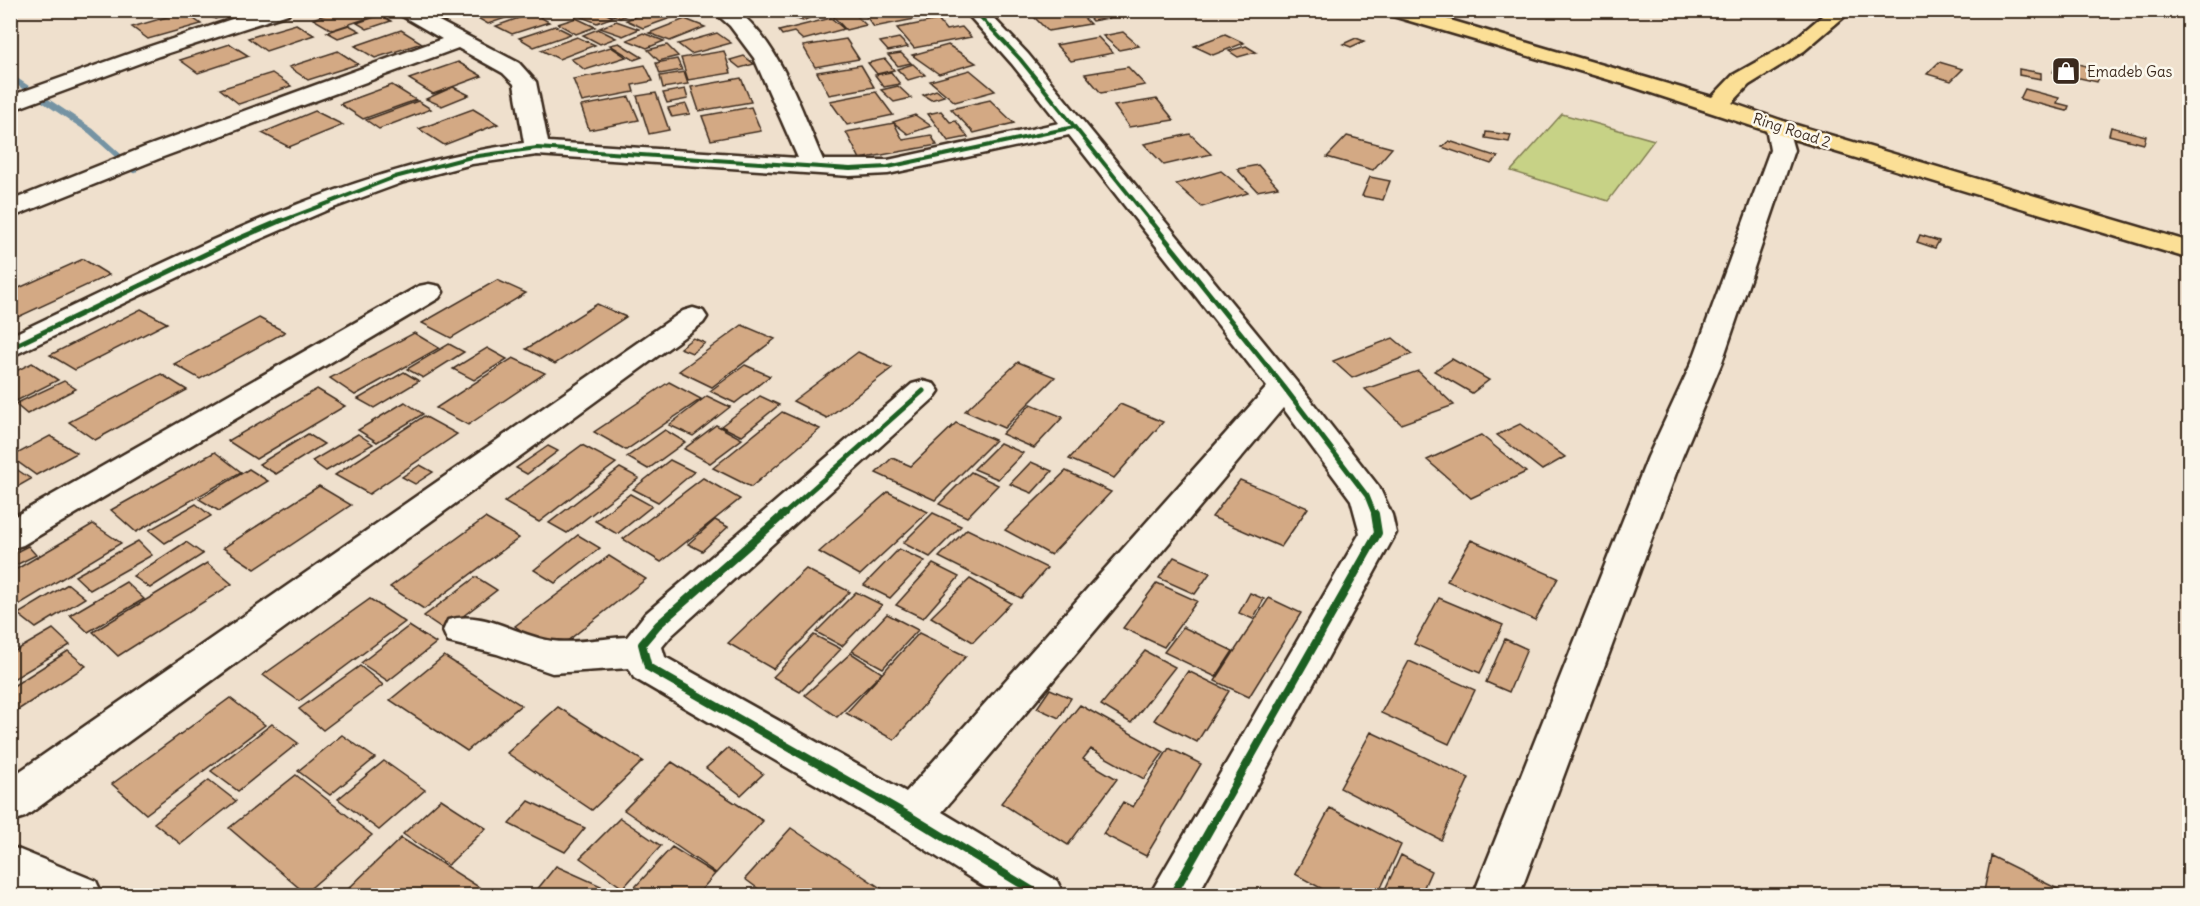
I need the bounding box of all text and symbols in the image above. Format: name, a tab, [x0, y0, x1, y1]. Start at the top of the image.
shop icon: Emadeb Gas	[2050, 55, 2082, 87]
place label: Emadeb Gas	[2087, 62, 2172, 81]
street label: Ring Road 2	[1751, 109, 1833, 151]

